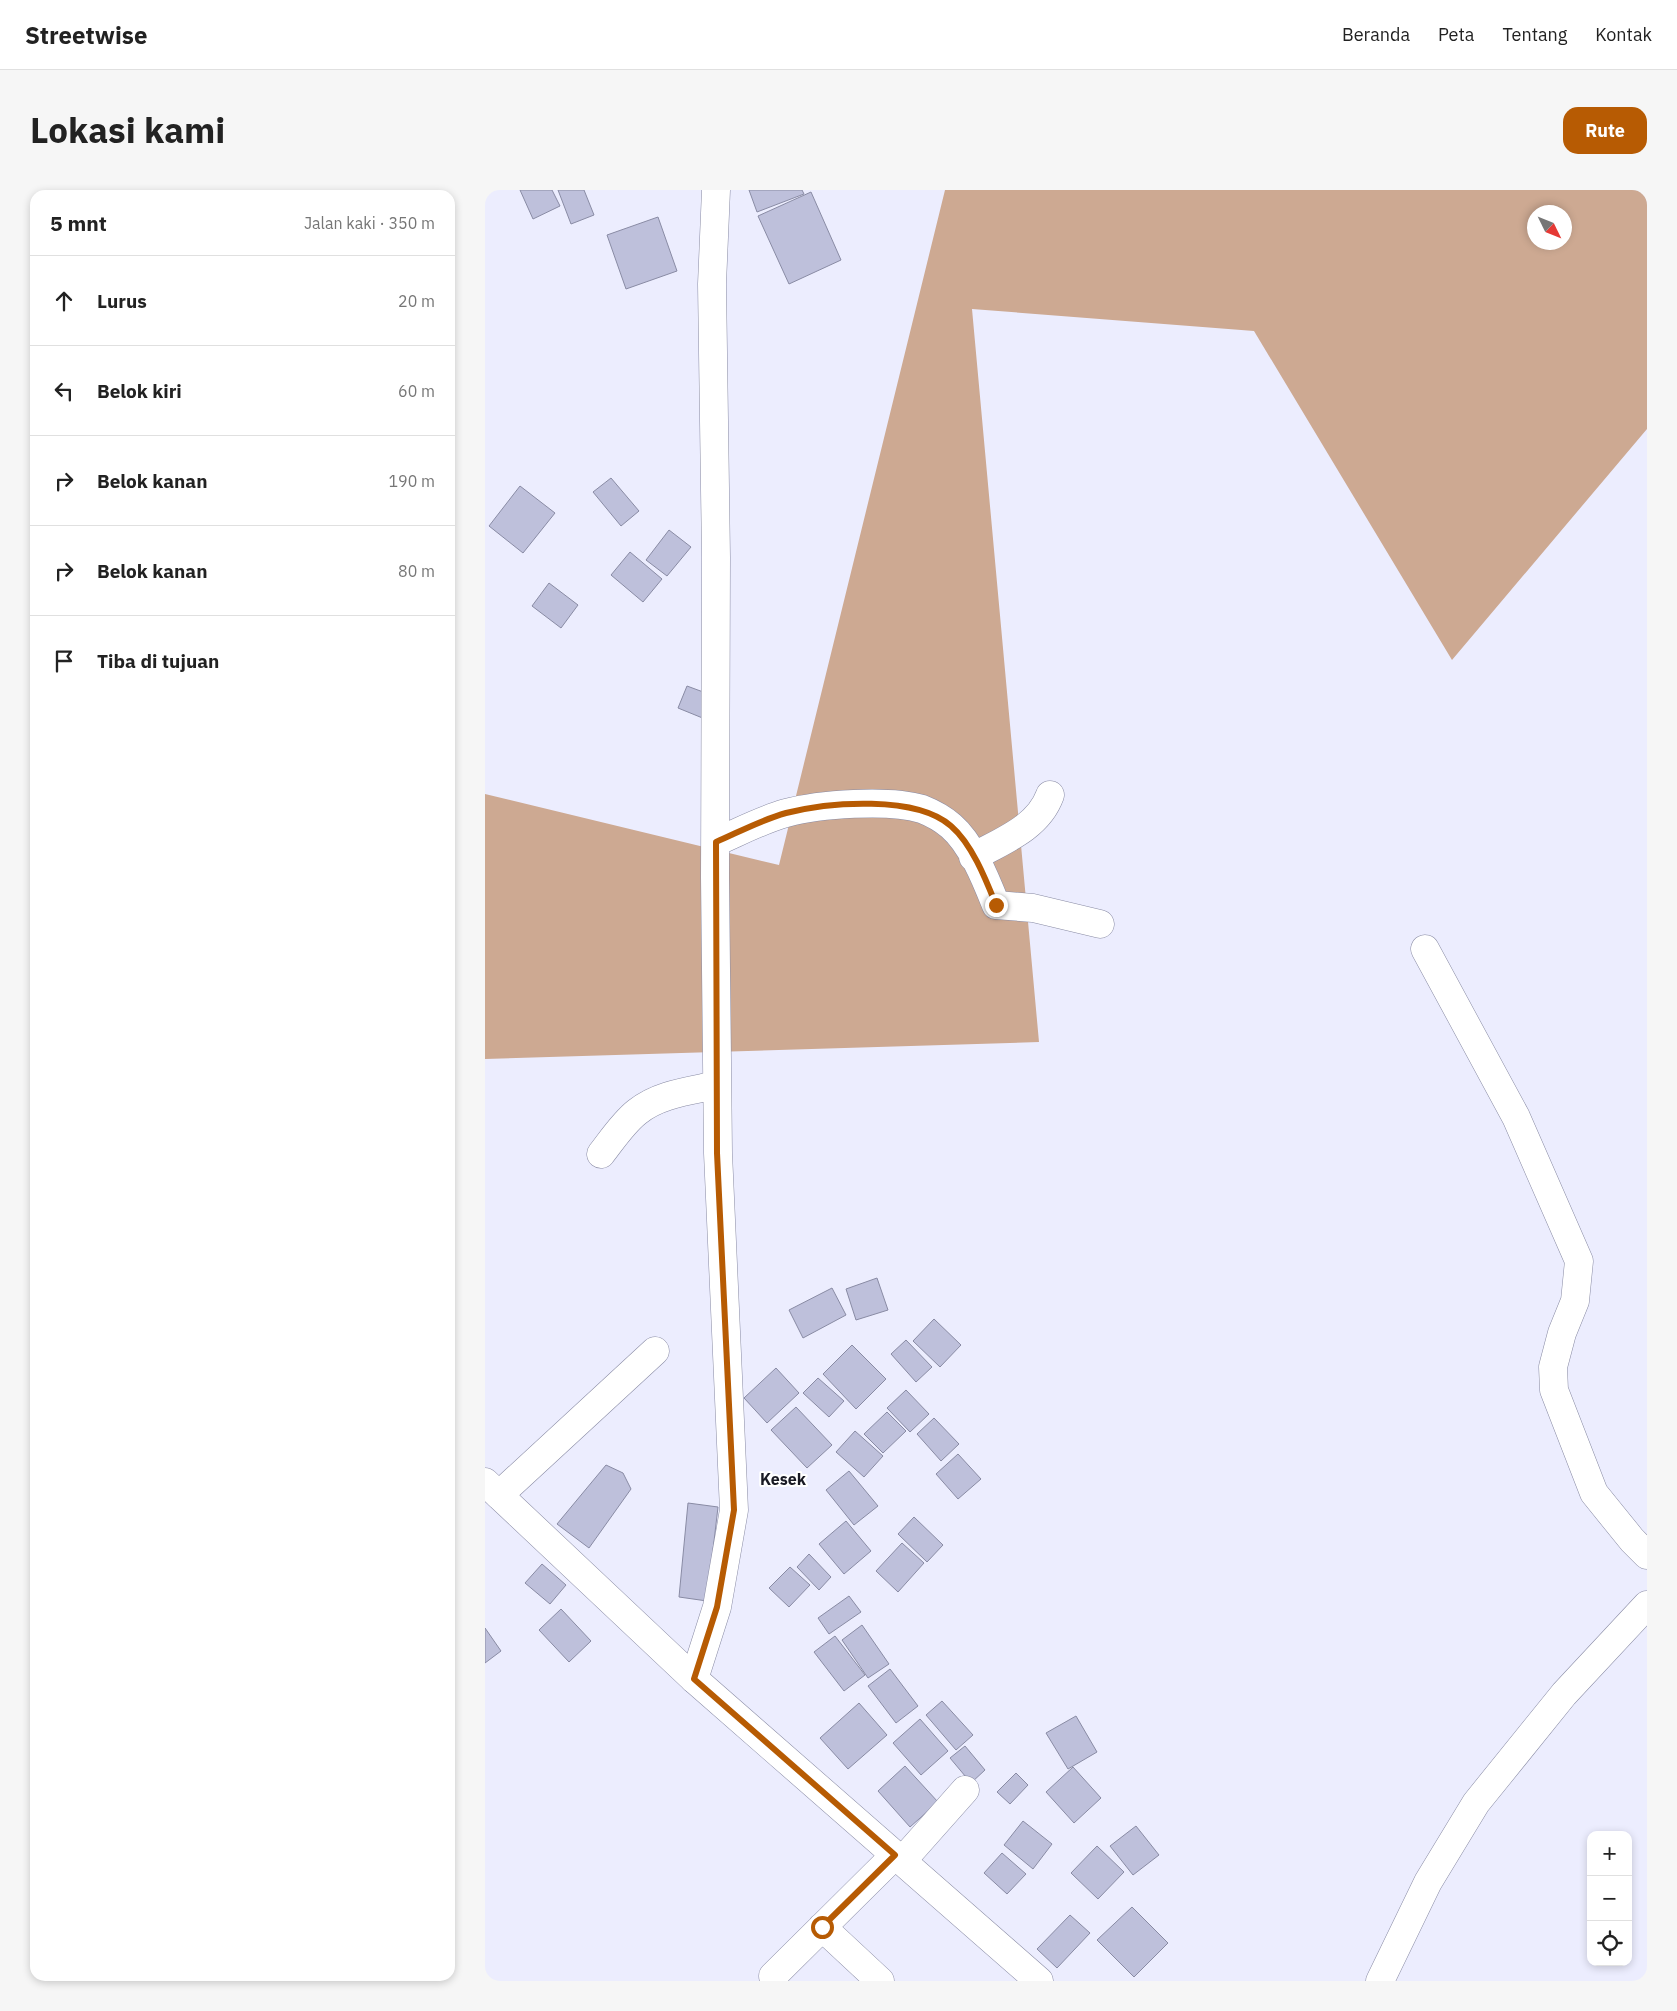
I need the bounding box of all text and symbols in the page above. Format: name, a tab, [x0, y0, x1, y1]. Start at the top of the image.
text: Streetwise	[25, 19, 147, 51]
text: Beranda	[1342, 23, 1410, 46]
text: Peta	[1438, 23, 1474, 46]
text: Tentang	[1502, 23, 1567, 46]
text: Kontak	[1595, 23, 1652, 46]
text: Lokasi kami	[30, 107, 225, 153]
button: Rute	[1563, 107, 1647, 154]
north arrow	[1527, 205, 1572, 250]
text: 5 mnt	[50, 209, 107, 237]
text: Jalan kaki · 350 m	[304, 213, 435, 233]
icon: ahead	[50, 287, 78, 315]
text: Lurus	[97, 289, 147, 313]
text: 20 m	[398, 291, 435, 311]
icon: left	[50, 377, 78, 405]
text: Belok kiri	[97, 379, 182, 403]
text: 60 m	[398, 381, 435, 401]
icon: right	[50, 467, 78, 495]
text: Belok kanan	[97, 469, 208, 493]
text: 190 m	[388, 471, 435, 491]
icon: right	[50, 557, 78, 585]
text: Belok kanan	[97, 559, 208, 583]
text: 80 m	[398, 561, 435, 581]
icon: arrive	[50, 647, 78, 675]
text: Tiba di tujuan	[97, 649, 219, 673]
route end	[985, 894, 1008, 917]
district label: Kesek	[760, 1469, 807, 1489]
map controls	[1587, 1831, 1632, 1966]
button: +	[1587, 1831, 1632, 1876]
button: −	[1587, 1876, 1632, 1921]
route start	[811, 1916, 834, 1939]
button: locate	[1587, 1921, 1632, 1966]

